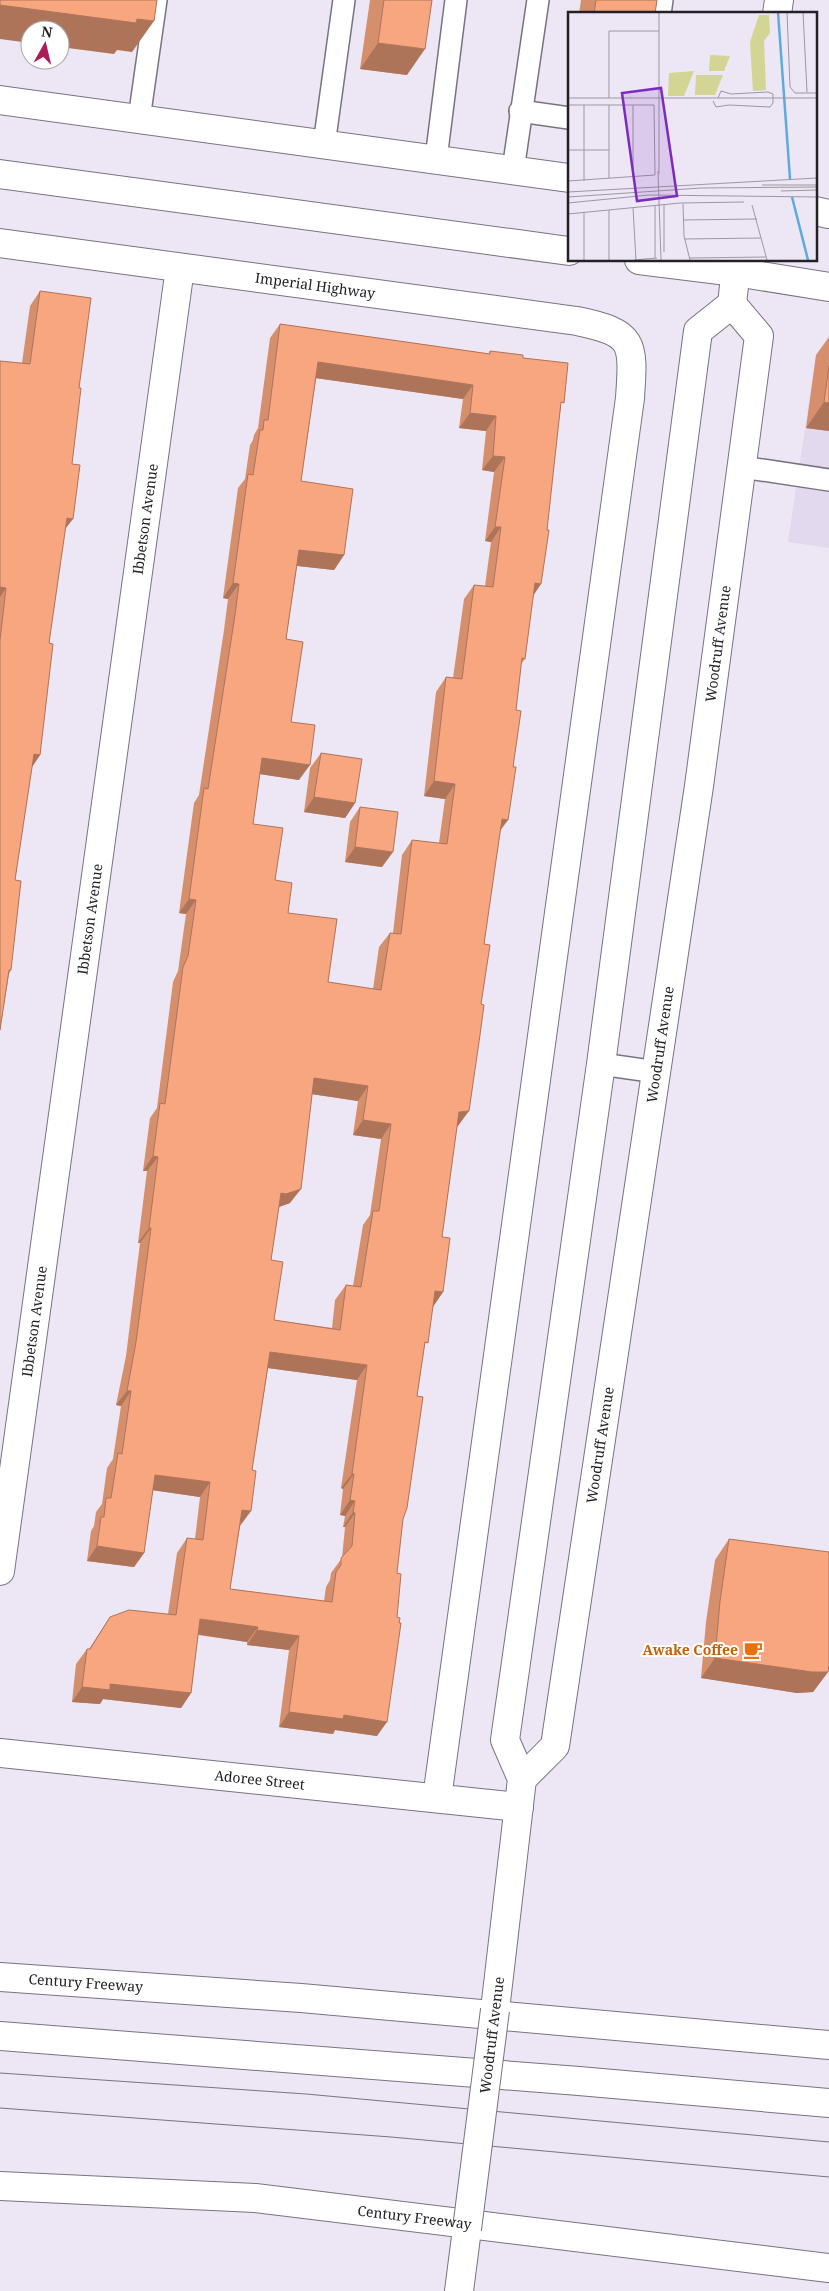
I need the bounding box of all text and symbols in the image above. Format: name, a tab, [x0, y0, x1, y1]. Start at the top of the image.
inset map	[568, 12, 816, 261]
north arrow	[20, 20, 70, 70]
text: N	[40, 21, 54, 42]
street label: Imperial Highway	[254, 268, 377, 303]
street label: Ibbetson Avenue	[128, 462, 162, 576]
street label: Woodruff Avenue	[700, 584, 735, 703]
street label: Ibbetson Avenue	[72, 862, 107, 976]
street label: Woodruff Avenue	[642, 985, 678, 1104]
street label: Ibbetson Avenue	[17, 1265, 51, 1378]
street label: Woodruff Avenue	[582, 1385, 618, 1505]
cafe icon: Awake Coffee	[742, 1639, 764, 1661]
place label: Awake Coffee	[643, 1640, 738, 1659]
street label: Adoree Street	[214, 1765, 306, 1794]
street label: Century Freeway	[28, 1969, 144, 1996]
street label: Woodruff Avenue	[475, 1975, 508, 2094]
street label: Century Freeway	[357, 2201, 473, 2233]

